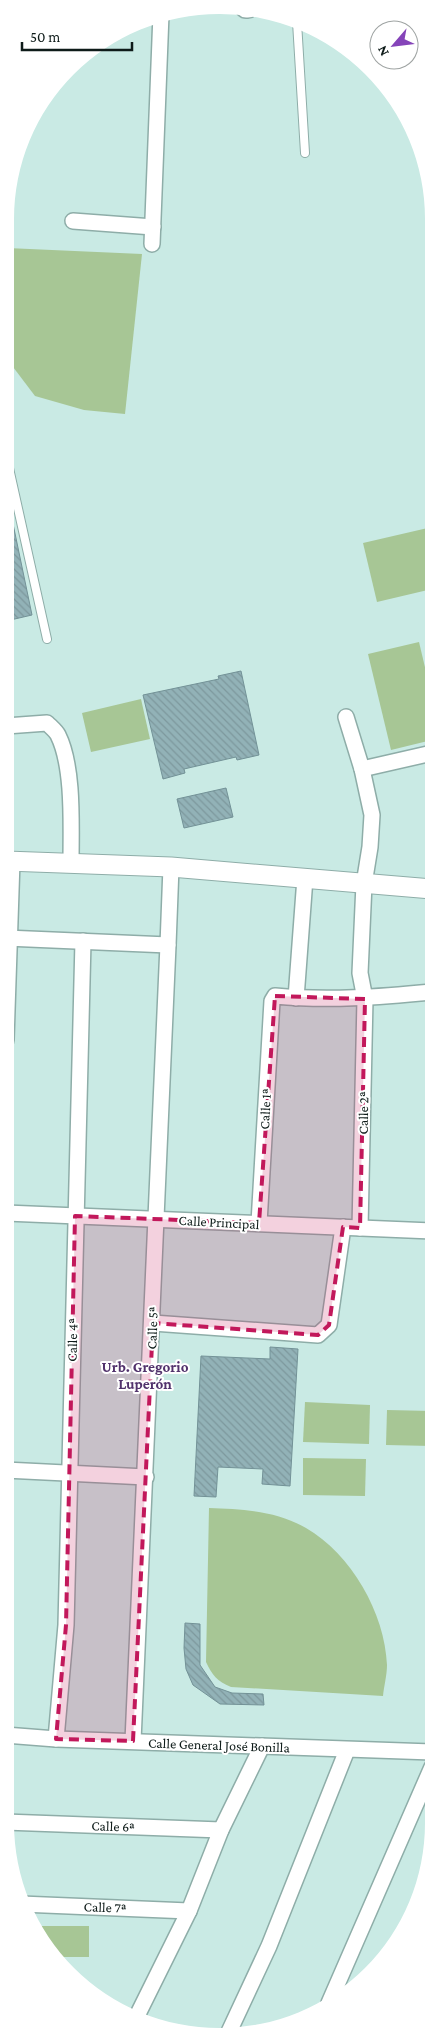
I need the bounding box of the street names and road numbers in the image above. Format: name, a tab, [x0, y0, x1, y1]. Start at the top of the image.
street label: Calle 1ª	[256, 1088, 274, 1130]
street label: Calle 2ª	[355, 1091, 371, 1135]
street label: Calle Principal	[178, 1212, 260, 1232]
street label: Calle 5ª	[143, 1306, 161, 1350]
street label: Calle 4ª	[64, 1318, 80, 1362]
street label: Calle General José Bonilla	[148, 1735, 291, 1755]
street label: Calle 6ª	[91, 1817, 136, 1835]
street label: Calle 7ª	[83, 1898, 127, 1916]

